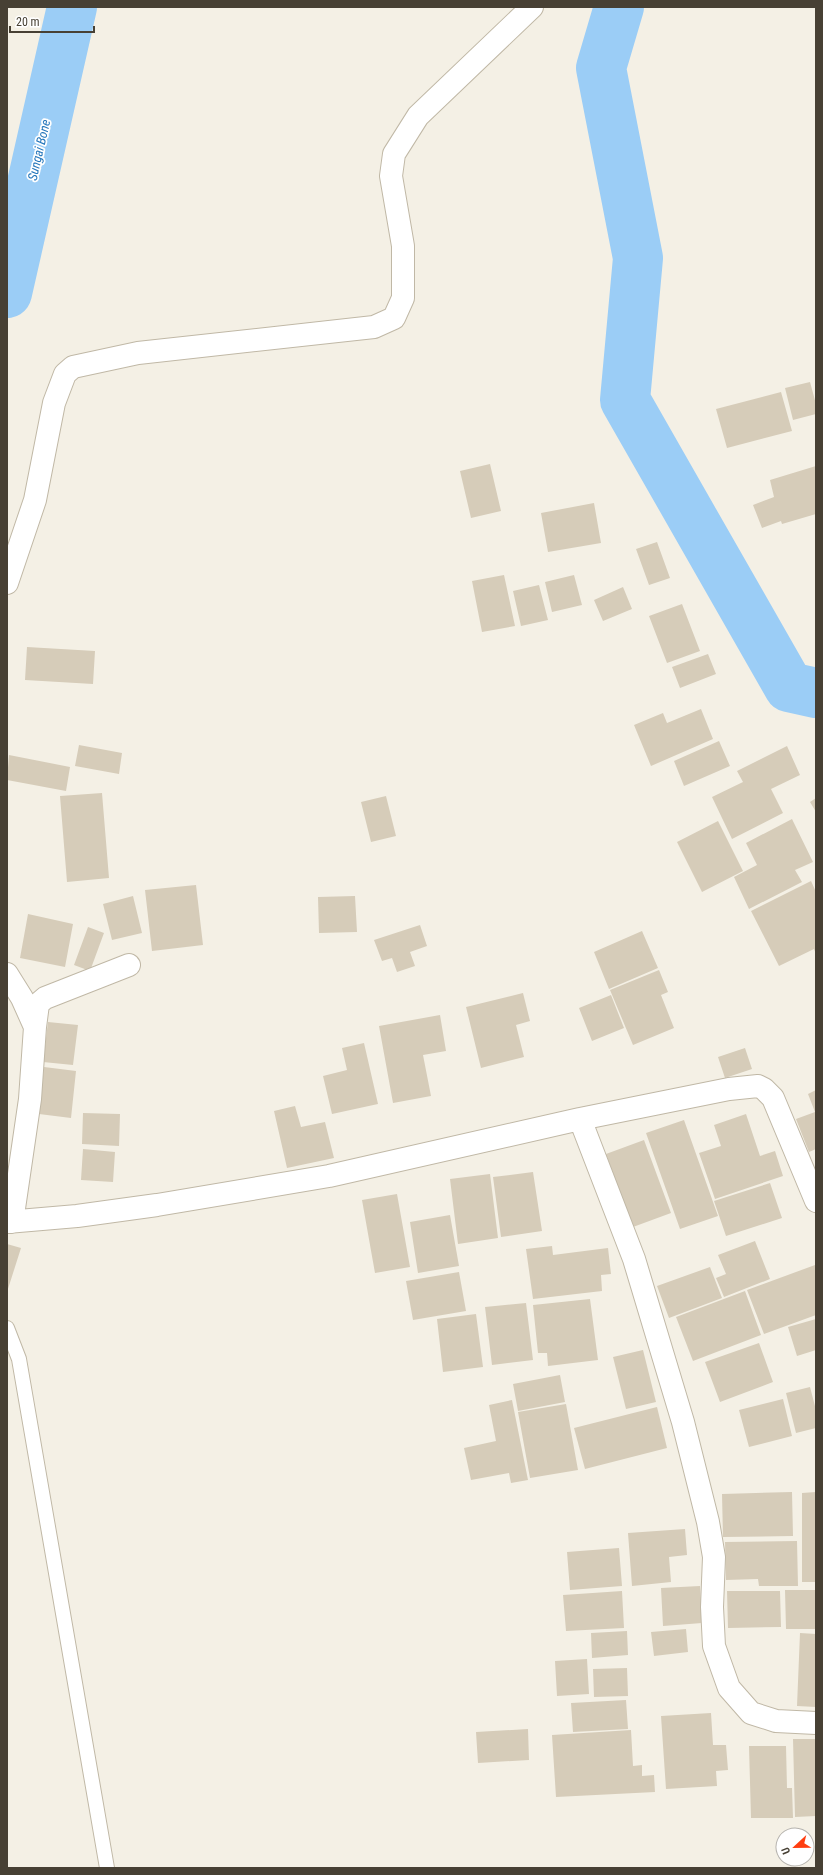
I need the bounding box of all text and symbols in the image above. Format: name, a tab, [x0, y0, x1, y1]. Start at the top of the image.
scale bar	[10, 8, 94, 34]
text: 20 m	[16, 15, 40, 29]
water label: Sungai Bone	[25, 118, 53, 182]
north arrow	[775, 1827, 815, 1867]
text: U	[779, 1845, 793, 1856]

